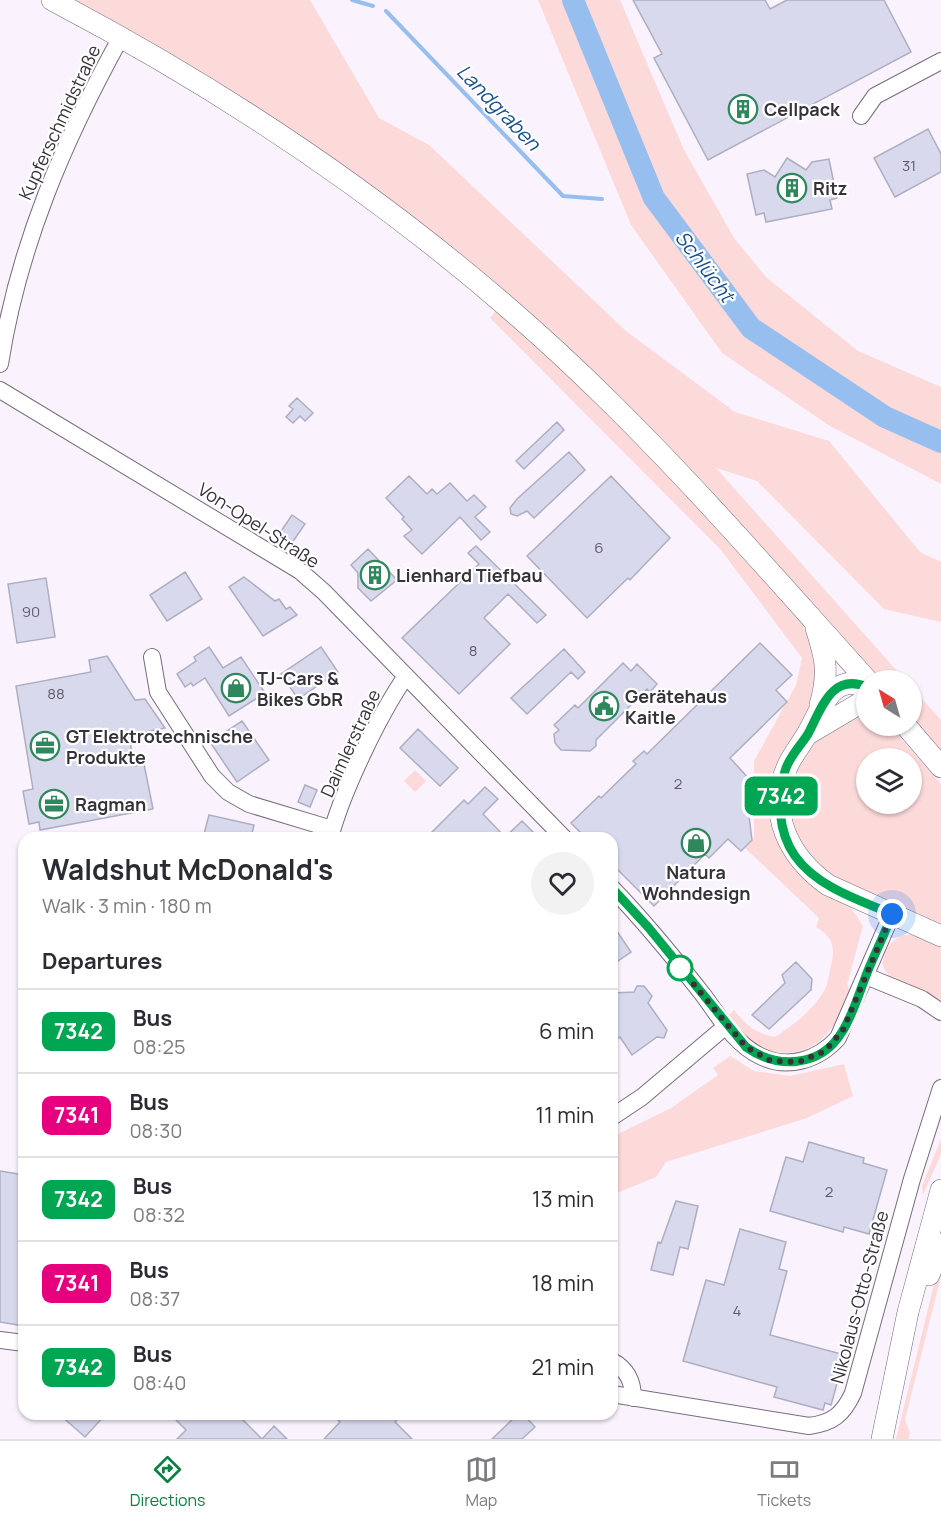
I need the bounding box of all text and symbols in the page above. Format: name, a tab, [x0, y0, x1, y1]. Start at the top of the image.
street label: Kupferschmidstraße	[13, 41, 105, 203]
water label: Landgraben	[451, 58, 548, 157]
building icon: Cellpack	[727, 93, 759, 125]
place label: Cellpack	[764, 97, 841, 121]
house number: 31	[902, 155, 916, 176]
building icon: Ritz	[776, 172, 808, 204]
place label: Ritz	[813, 176, 847, 200]
water label: Schlücht	[669, 225, 742, 309]
street label: Von-Opel-Straße	[194, 477, 324, 573]
house number: 6	[594, 537, 604, 558]
building icon: Lienhard Tiefbau	[359, 559, 391, 591]
place label: Lienhard Tiefbau	[396, 563, 543, 587]
house number: 90	[22, 601, 40, 622]
house number: 8	[469, 640, 477, 661]
place label: TJ-Cars & Bikes GbR	[257, 666, 343, 711]
north arrow	[856, 670, 922, 736]
map controls	[856, 670, 922, 814]
shop icon: TJ-Cars & Bikes GbR	[220, 672, 252, 704]
house number: 88	[47, 683, 65, 704]
place label: Gerätehaus Kaitle	[625, 684, 727, 729]
street label: Daimlerstraße	[315, 685, 385, 801]
public building icon: Gerätehaus Kaitle	[588, 690, 620, 722]
place label: GT Elektrotechnische Produkte	[66, 724, 253, 769]
office icon: GT Elektrotechnische Produkte	[29, 730, 61, 762]
button: layers	[856, 748, 922, 814]
house number: 2	[674, 773, 682, 794]
line badge: 7342	[739, 776, 823, 816]
text: 7342	[757, 782, 805, 810]
office icon: Ragman	[38, 788, 70, 820]
place label: Ragman	[75, 792, 146, 816]
shop icon: Natura Wohndesign	[680, 827, 712, 859]
text: Waldshut McDonald's	[42, 850, 333, 888]
button: heart	[531, 852, 594, 915]
place label: Natura Wohndesign	[641, 860, 751, 905]
text: Walk · 3 min · 180 m	[42, 892, 212, 919]
your location	[877, 899, 907, 929]
text: Departures	[42, 946, 162, 976]
unlabelled marker	[667, 955, 693, 981]
text: Bus	[133, 1003, 172, 1033]
text: 6 min	[539, 1016, 594, 1046]
text: 7342	[54, 1017, 103, 1045]
text: 08:25	[133, 1033, 185, 1060]
text: Bus	[129, 1087, 169, 1117]
text: 11 min	[536, 1100, 594, 1130]
text: 7341	[54, 1101, 99, 1129]
text: 08:30	[129, 1117, 182, 1144]
text: Bus	[133, 1171, 172, 1201]
house number: 2	[825, 1181, 833, 1202]
text: 13 min	[532, 1184, 594, 1214]
text: 7342	[54, 1185, 103, 1213]
text: 08:32	[133, 1201, 185, 1228]
street label: Nikolaus-Otto-Straße	[824, 1208, 894, 1386]
text: Bus	[129, 1255, 169, 1285]
text: 18 min	[531, 1268, 594, 1298]
text: 7341	[54, 1269, 99, 1297]
text: 08:37	[129, 1285, 180, 1312]
house number: 4	[733, 1300, 742, 1321]
text: Bus	[133, 1339, 172, 1369]
text: 21 min	[532, 1352, 594, 1382]
text: 7342	[54, 1353, 103, 1381]
text: 08:40	[133, 1369, 186, 1396]
tab: Directions	[130, 1453, 205, 1511]
tab: Map	[465, 1453, 498, 1511]
tab: Tickets	[757, 1453, 811, 1511]

